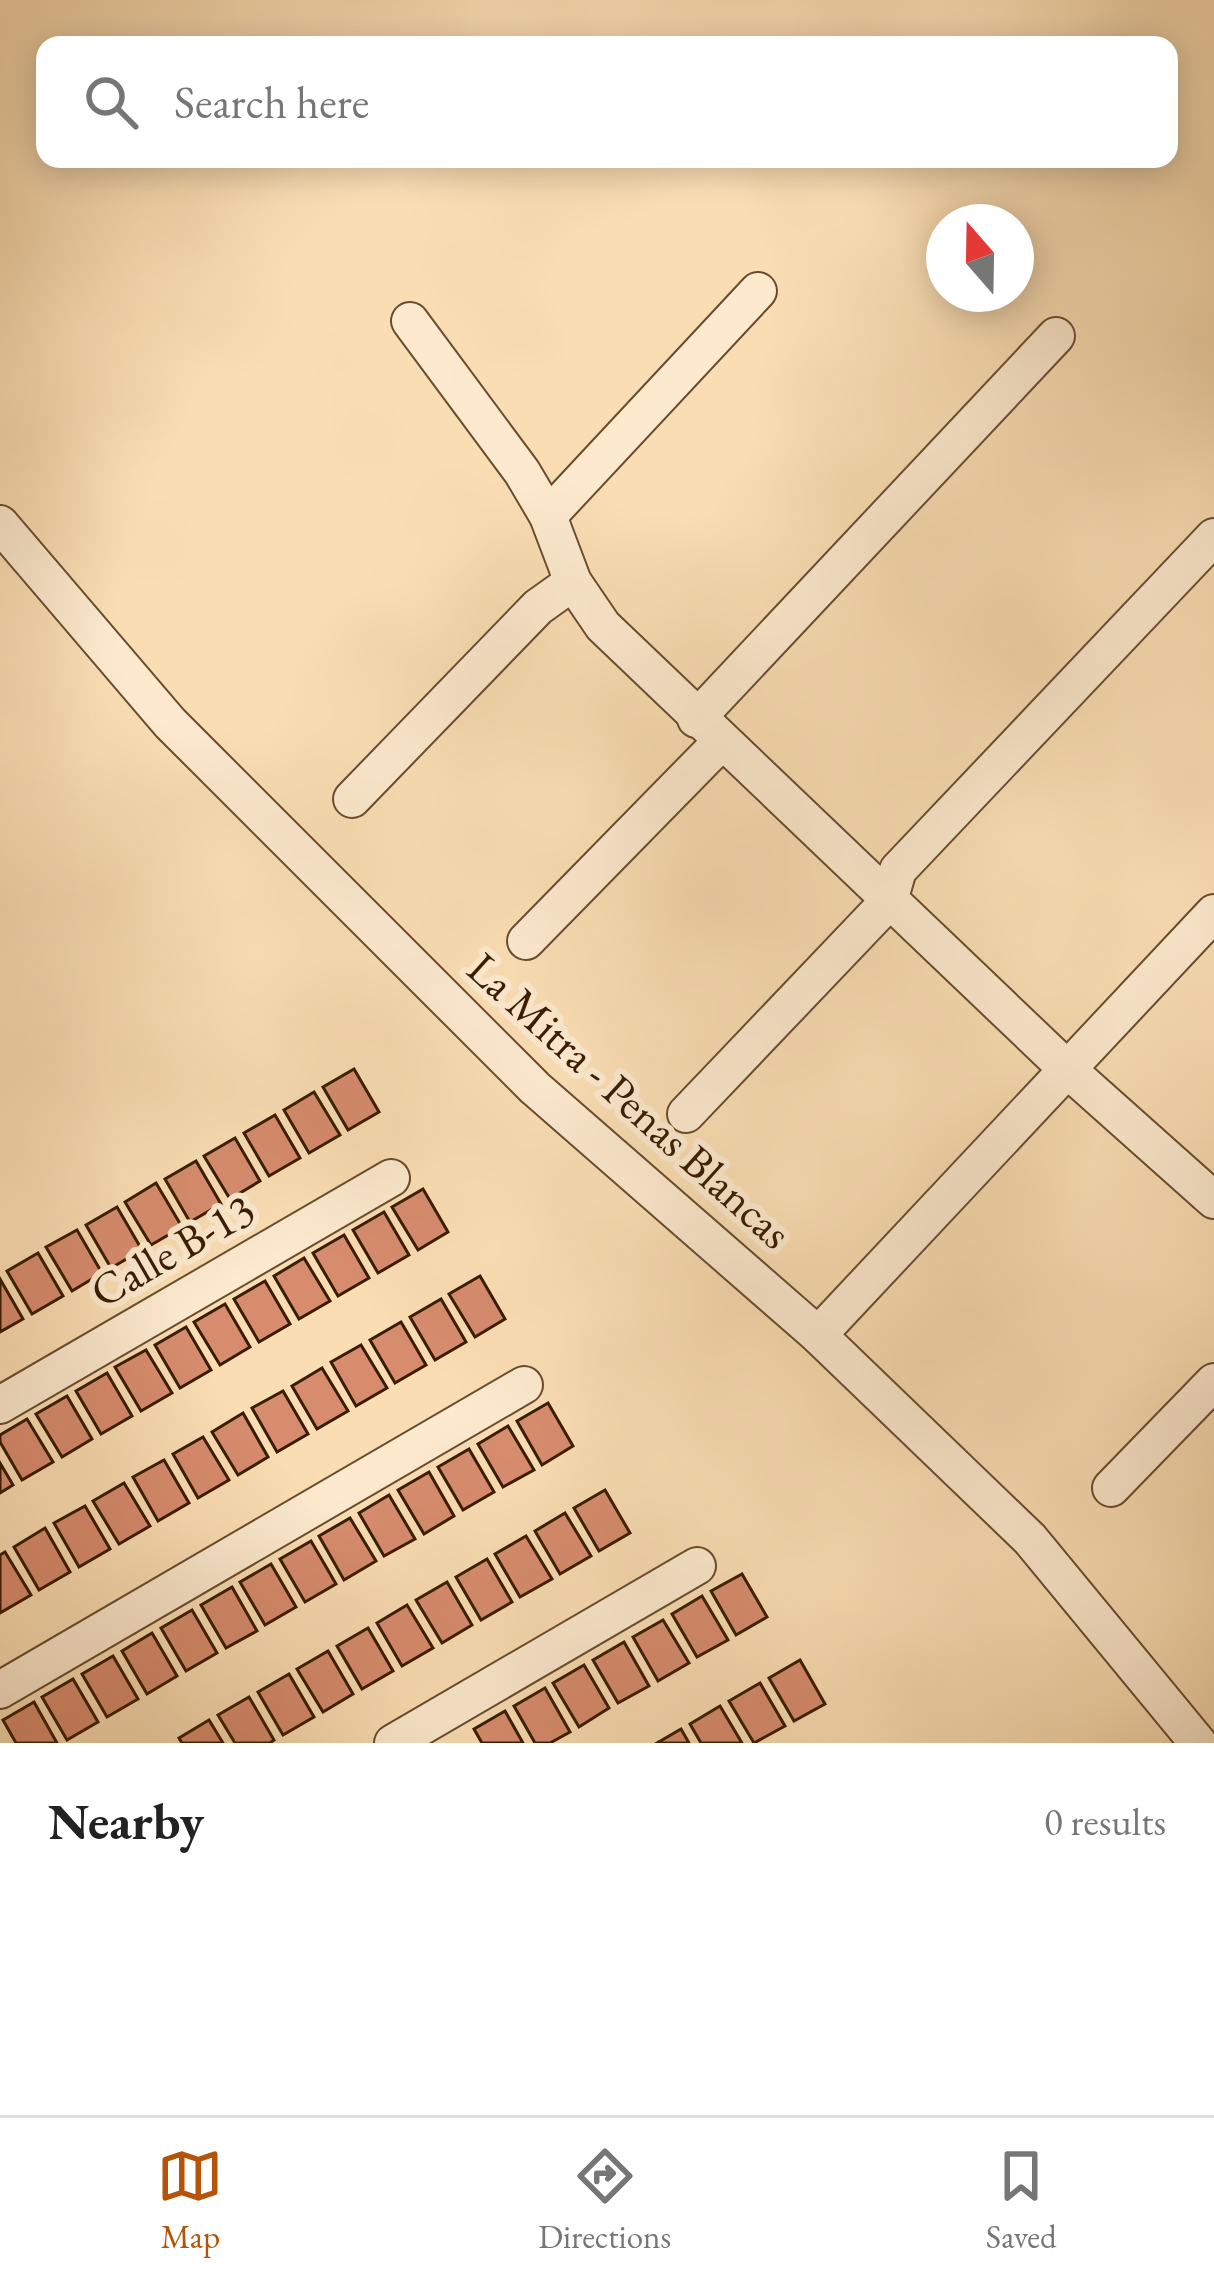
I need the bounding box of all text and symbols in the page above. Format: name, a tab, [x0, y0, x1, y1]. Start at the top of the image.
search box	[36, 36, 1178, 168]
icon: search	[78, 69, 144, 135]
text: Search here	[174, 73, 369, 131]
north arrow	[926, 204, 1034, 312]
street label: La Mitra - Penas Blancas	[456, 939, 804, 1261]
street label: Calle B-13	[80, 1180, 264, 1320]
text: Nearby	[48, 1788, 204, 1854]
text: 0 results	[1044, 1796, 1166, 1847]
tab: Map	[157, 2143, 223, 2258]
tab: Directions	[538, 2143, 671, 2258]
tab: Saved	[986, 2143, 1057, 2258]

